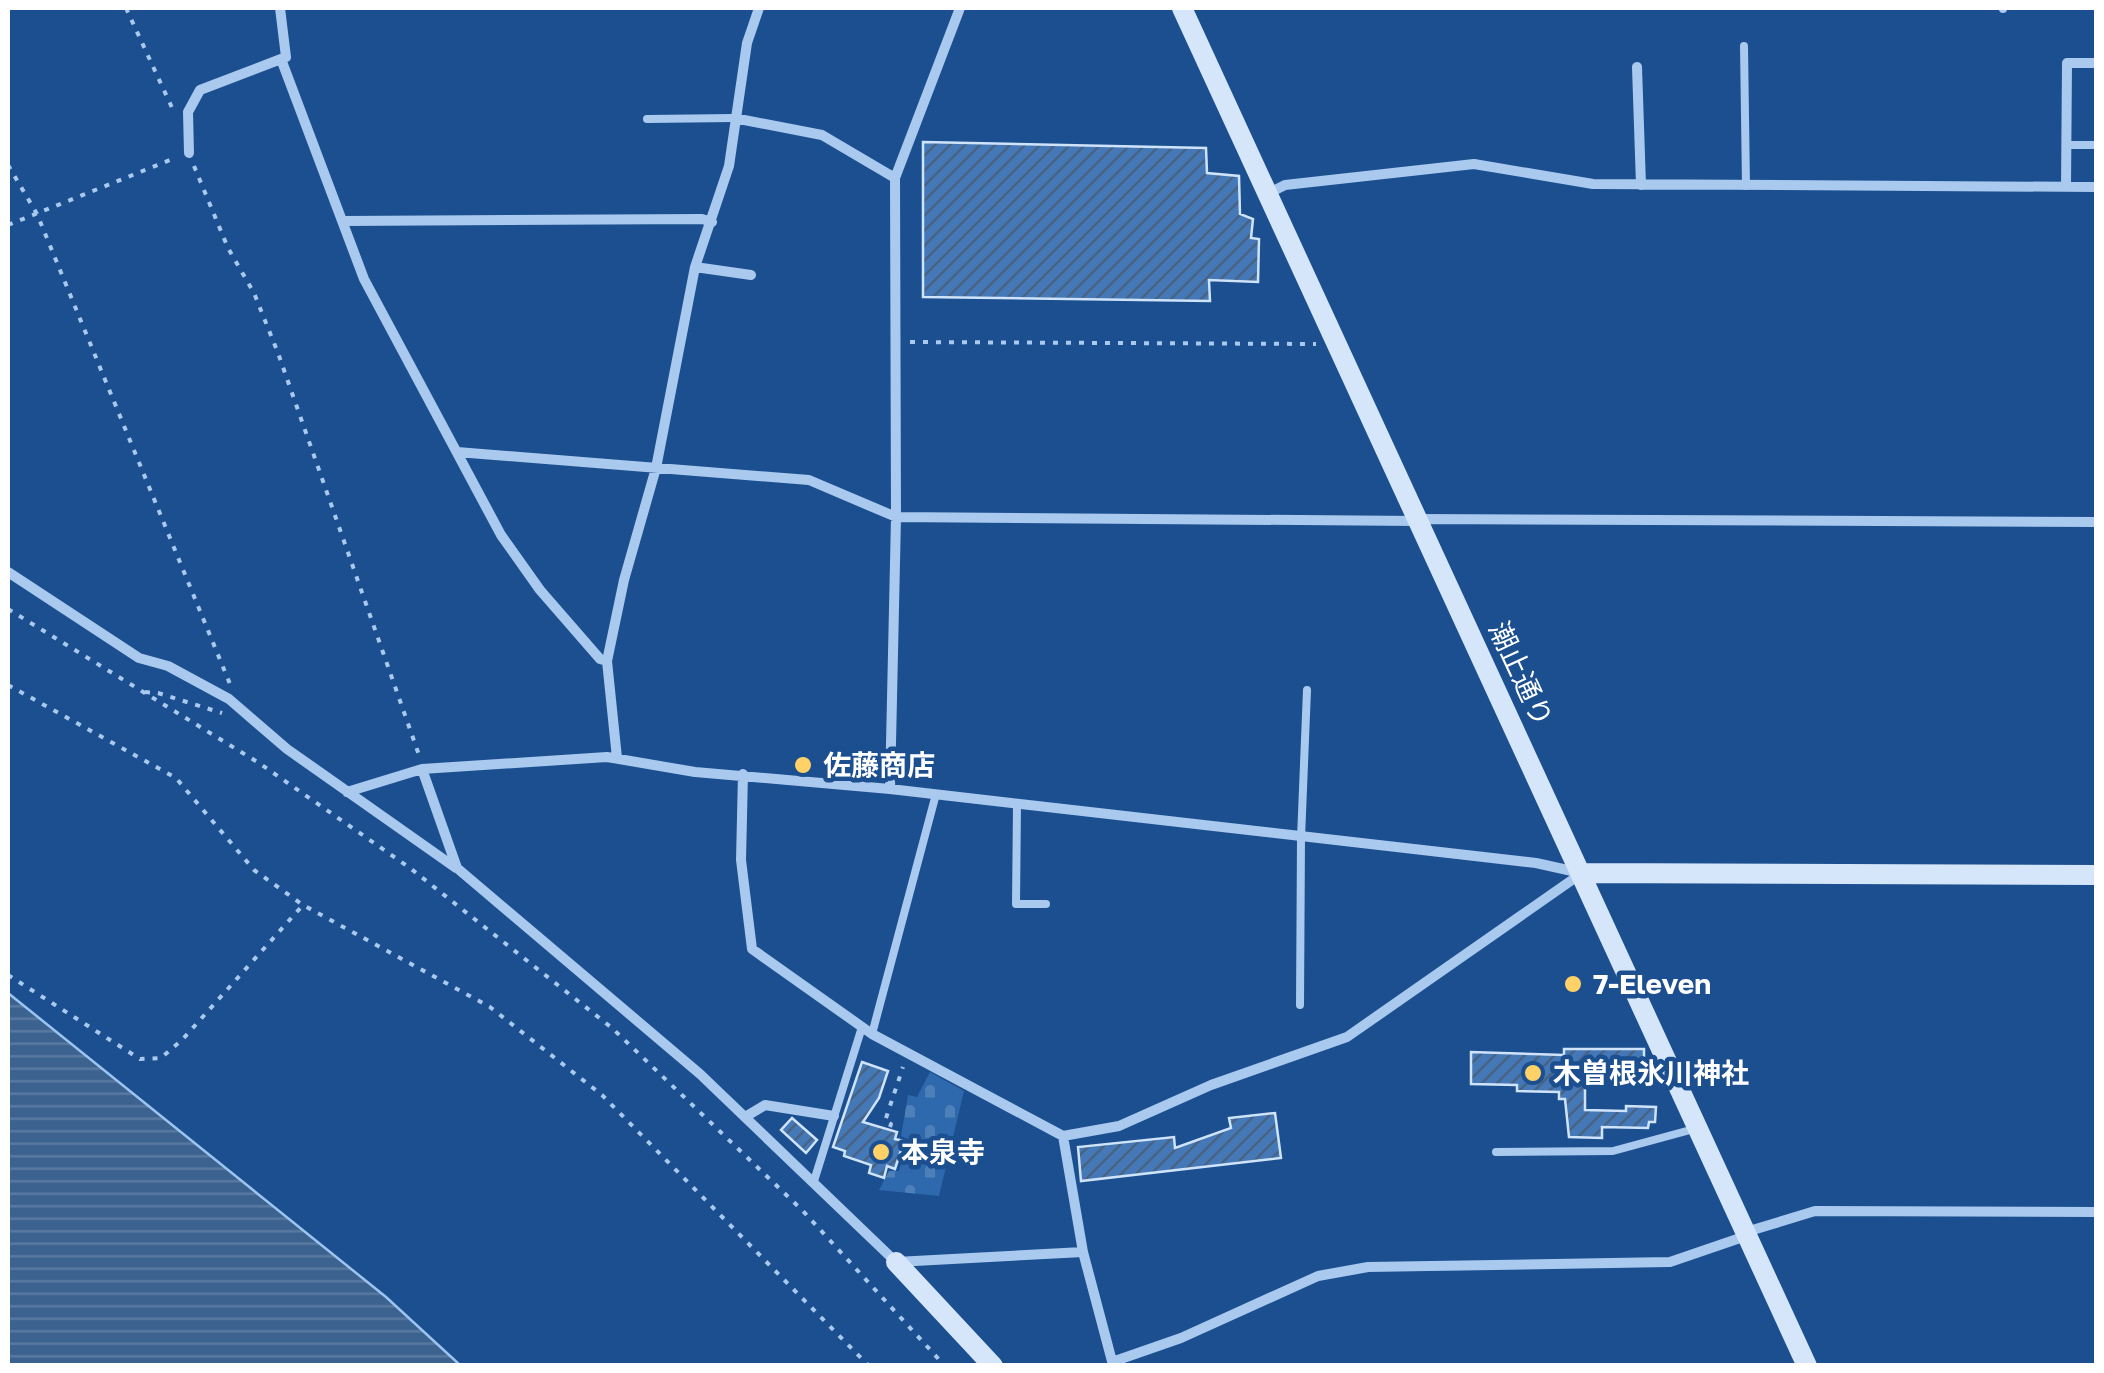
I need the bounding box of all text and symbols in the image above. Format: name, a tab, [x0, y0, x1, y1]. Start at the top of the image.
street label: 潮止通り	[1483, 616, 1560, 732]
place label: 佐藤商店	[823, 748, 935, 781]
marker: 佐藤商店	[792, 754, 814, 776]
place label: 7-Eleven	[1593, 967, 1711, 1000]
marker: 7-Eleven	[1562, 973, 1584, 995]
place label: 木曽根氷川神社	[1553, 1056, 1749, 1089]
marker: 木曽根氷川神社	[1522, 1062, 1544, 1084]
place label: 本泉寺	[901, 1135, 985, 1168]
marker: 本泉寺	[870, 1141, 892, 1163]

